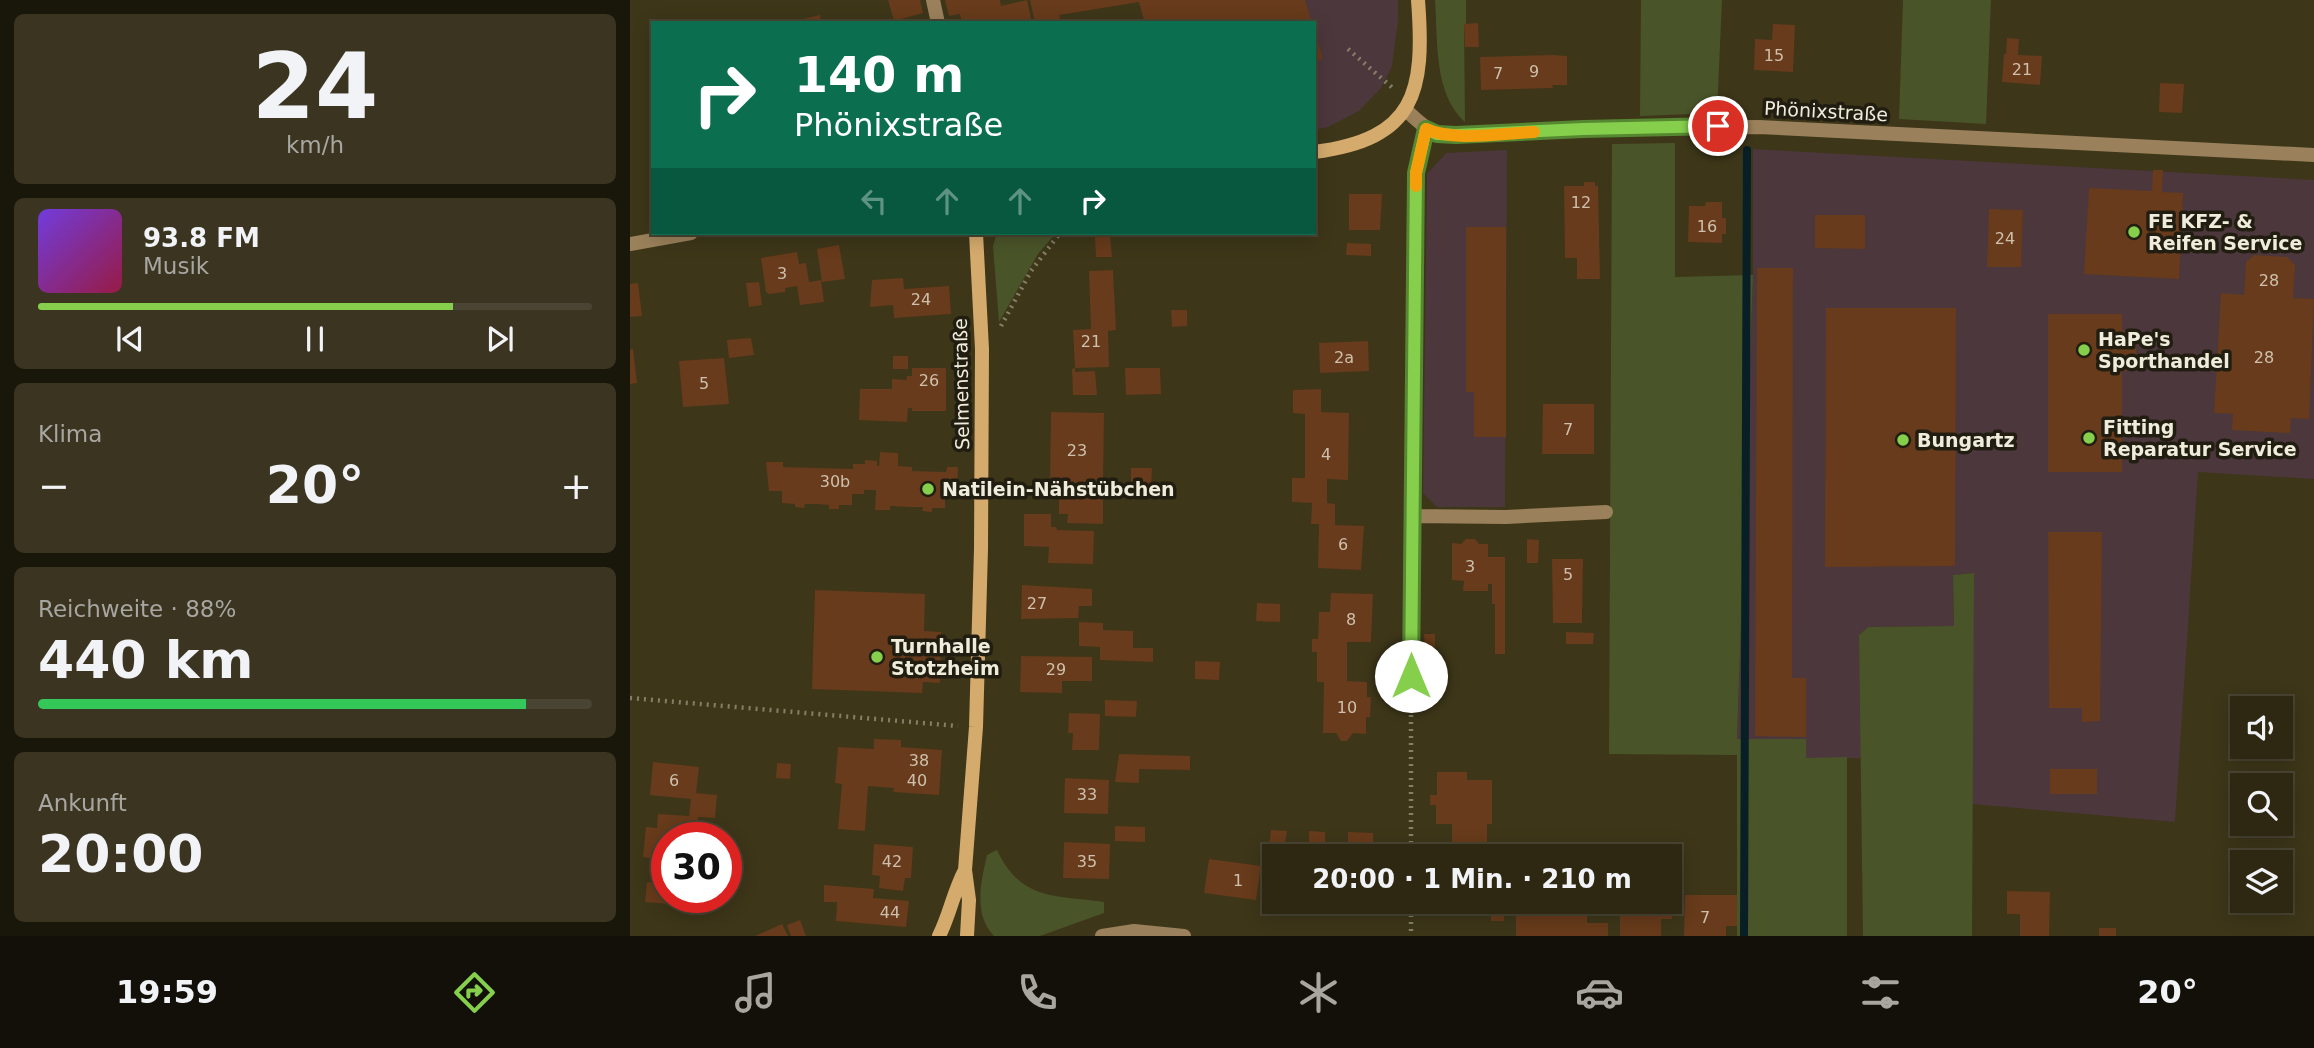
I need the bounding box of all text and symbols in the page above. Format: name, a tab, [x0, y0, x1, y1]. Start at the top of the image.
text: 24	[252, 34, 378, 139]
house number: 15	[1764, 46, 1784, 65]
text: 140 m	[794, 47, 964, 104]
icon: right	[679, 49, 770, 140]
house number: 21	[2012, 60, 2032, 79]
house number: 9	[1529, 62, 1539, 81]
house number: 7	[1493, 64, 1503, 83]
pin	[1688, 96, 1748, 156]
street label: Phönixstraße	[1763, 97, 1889, 125]
text: Phönixstraße	[794, 106, 1003, 144]
icon: arrive	[1699, 107, 1737, 145]
text: km/h	[286, 132, 344, 158]
icon: left	[855, 182, 893, 220]
icon: ahead	[928, 182, 966, 220]
icon: ahead	[1001, 182, 1039, 220]
icon: right	[1074, 182, 1112, 220]
house number: 12	[1571, 193, 1591, 212]
place label: FE KFZ- & Reifen Service	[2148, 210, 2302, 254]
house number: 16	[1697, 217, 1717, 236]
text: 93.8 FM	[143, 223, 260, 253]
marker: FE KFZ- & Reifen Service	[2126, 224, 2142, 240]
house number: 24	[1995, 229, 2015, 248]
text: Musik	[143, 253, 209, 279]
house number: 3	[777, 264, 787, 283]
house number: 28	[2259, 271, 2279, 290]
house number: 24	[911, 290, 931, 309]
street label: Selmenstraße	[949, 318, 973, 450]
icon: previous	[111, 320, 149, 358]
icon: pause	[296, 320, 334, 358]
icon: next	[481, 320, 519, 358]
place label: HaPe's Sporthandel	[2098, 328, 2230, 372]
house number: 21	[1081, 332, 1101, 351]
marker: HaPe's Sporthandel	[2076, 342, 2092, 358]
house number: 2a	[1334, 348, 1354, 367]
house number: 28	[2254, 348, 2274, 367]
house number: 26	[919, 371, 939, 390]
house number: 5	[699, 374, 709, 393]
place label: Fitting Reparatur Service	[2103, 416, 2297, 460]
house number: 7	[1563, 420, 1573, 439]
text: Klima	[38, 421, 102, 447]
place label: Bungartz	[1917, 429, 2014, 451]
marker: Fitting Reparatur Service	[2081, 430, 2097, 446]
marker: Bungartz	[1895, 432, 1911, 448]
house number: 23	[1067, 441, 1087, 460]
house number: 4	[1321, 445, 1331, 464]
text: 20°	[266, 455, 364, 515]
text: −	[38, 464, 70, 508]
text: +	[560, 464, 592, 508]
house number: 30b	[820, 472, 850, 491]
place label: Natilein-Nähstübchen	[942, 478, 1175, 500]
marker: Natilein-Nähstübchen	[920, 481, 936, 497]
house number: 6	[1338, 535, 1348, 554]
house number: 3	[1465, 557, 1475, 576]
house number: 5	[1563, 565, 1573, 584]
house number: 27	[1027, 594, 1047, 613]
text: Reichweite · 88%	[38, 596, 236, 622]
house number: 8	[1346, 610, 1356, 629]
text: 440 km	[38, 630, 253, 690]
place label: Turnhalle Stotzheim	[891, 635, 1000, 679]
position arrow	[1374, 639, 1448, 713]
marker: Turnhalle Stotzheim	[869, 649, 885, 665]
house number: 29	[1046, 660, 1066, 679]
map controls	[2230, 696, 2293, 913]
button: sound	[2230, 696, 2293, 759]
house number: 10	[1337, 698, 1357, 717]
house number: 38	[909, 751, 929, 770]
house number: 6	[669, 771, 679, 790]
house number: 40	[907, 771, 927, 790]
button: search	[2230, 773, 2293, 836]
house number: 33	[1077, 785, 1097, 804]
text: Ankunft	[38, 790, 127, 816]
speed limit sign: 30	[651, 822, 742, 913]
text: 20:00	[38, 824, 204, 884]
button: layers	[2230, 850, 2293, 913]
house number: 42	[882, 852, 902, 871]
house number: 35	[1077, 852, 1097, 871]
text: 20:00 · 1 Min. · 210 m	[1312, 864, 1632, 894]
house number: 1	[1233, 871, 1243, 890]
house number: 44	[880, 903, 900, 922]
house number: 7	[1700, 908, 1710, 927]
icon: directions	[450, 968, 499, 1017]
icon: music	[731, 968, 780, 1017]
icon: phone	[1013, 968, 1062, 1017]
icon: climate	[1294, 968, 1343, 1017]
icon: car	[1575, 968, 1624, 1017]
icon: filters	[1856, 968, 1905, 1017]
text: 19:59	[116, 973, 218, 1011]
text: 20°	[2137, 973, 2198, 1011]

